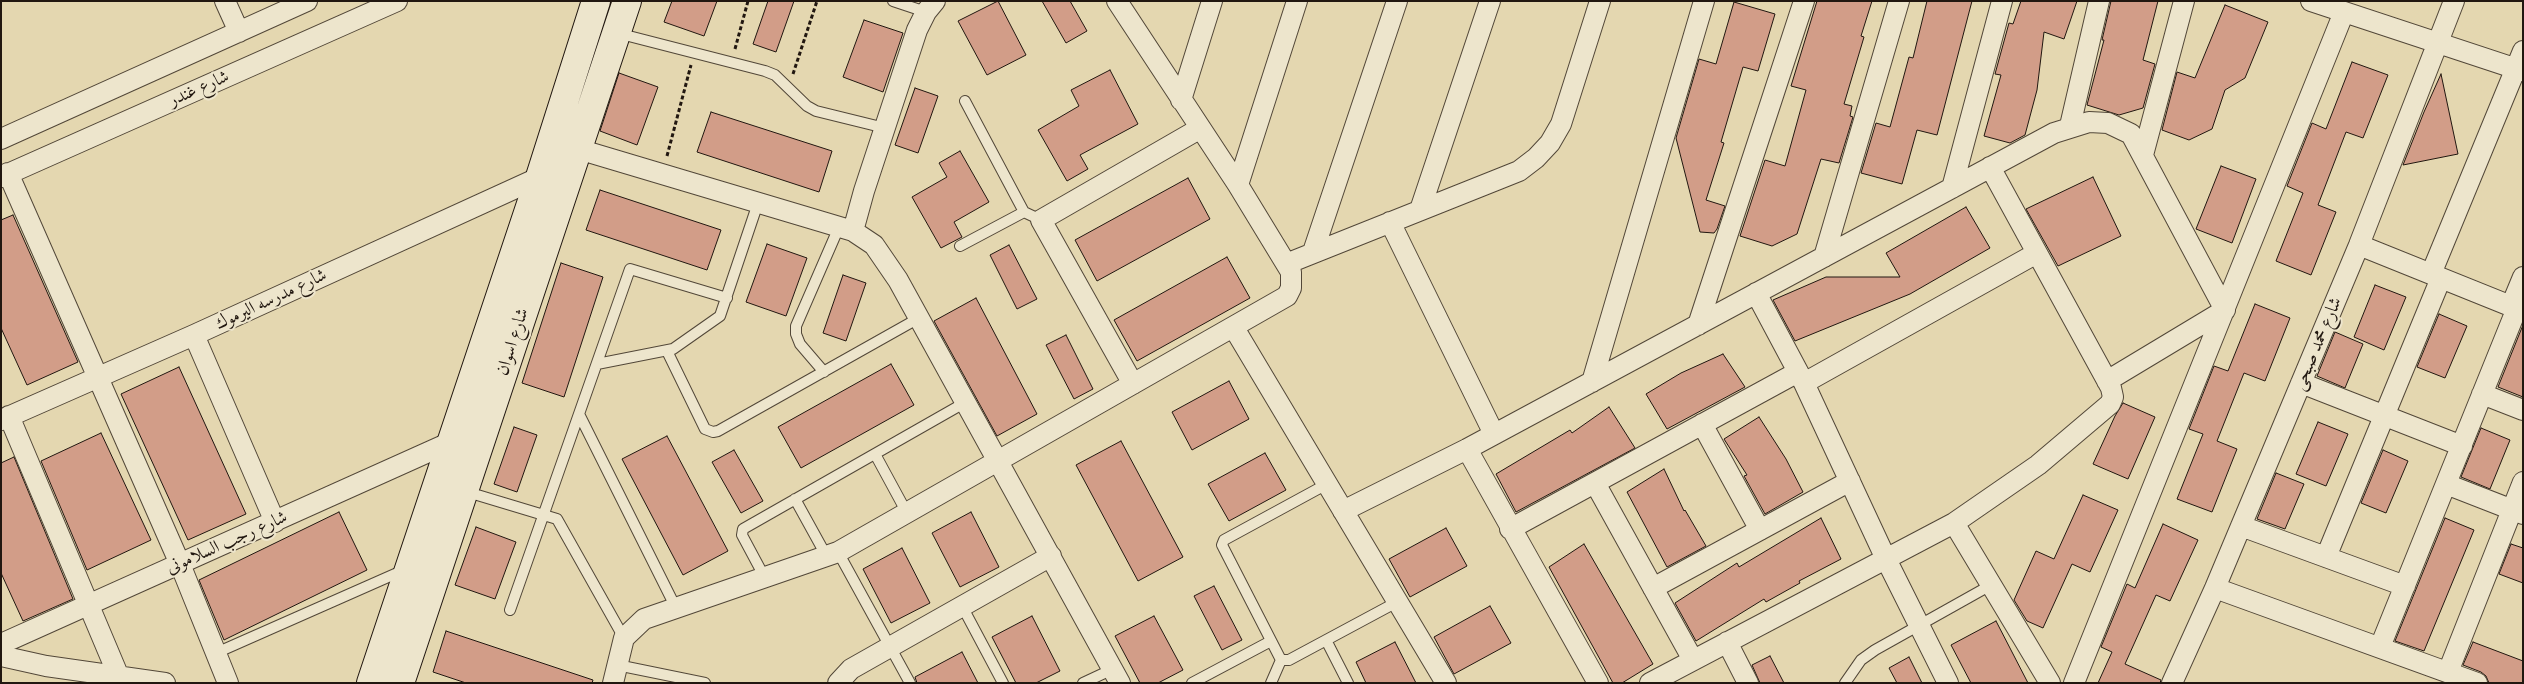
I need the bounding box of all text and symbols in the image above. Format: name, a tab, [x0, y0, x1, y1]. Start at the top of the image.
street label: شارع غندر	[165, 66, 233, 112]
street label: شارع مدرسه اليرموك	[212, 265, 330, 335]
street label: شارع محمد صبحى	[2289, 294, 2347, 394]
street label: شارع اسوان	[492, 305, 534, 379]
street label: شارع رجب السلامونى	[163, 507, 291, 579]

